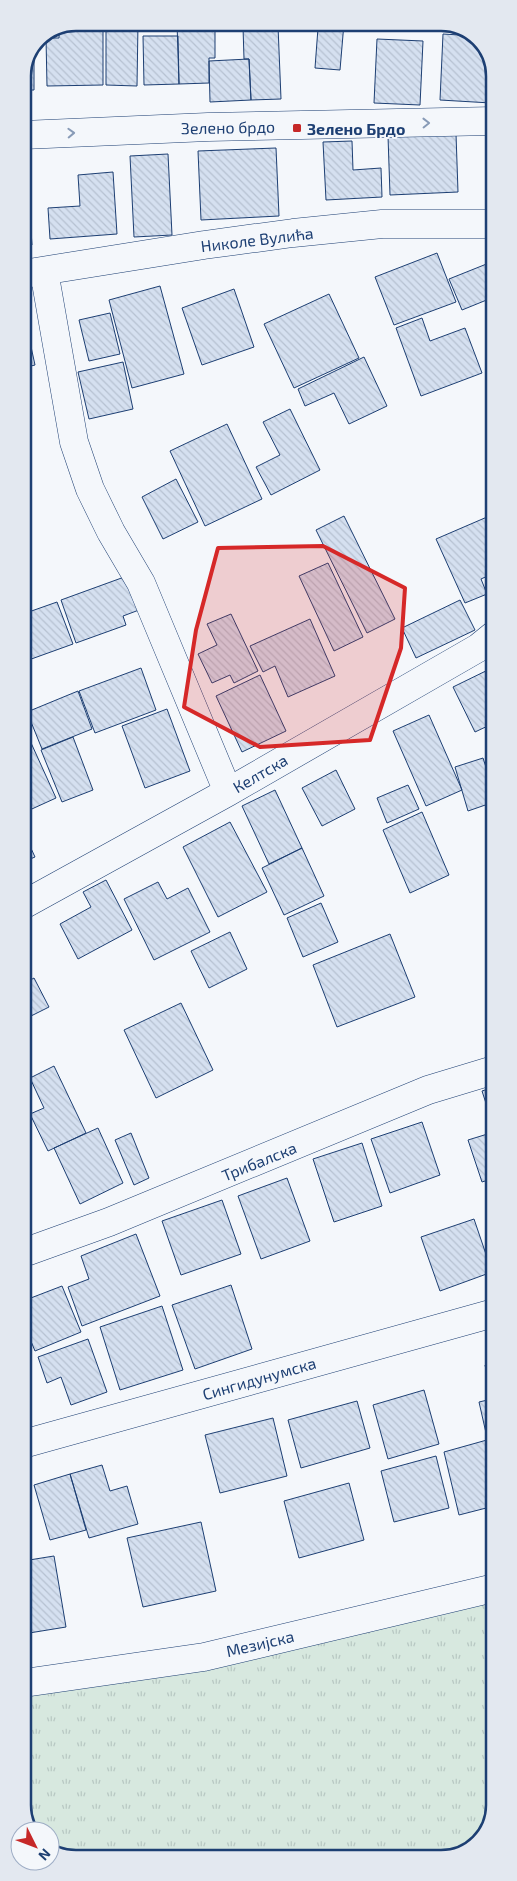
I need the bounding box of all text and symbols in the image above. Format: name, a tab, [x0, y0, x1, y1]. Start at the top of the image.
street label: Зелено брдо	[181, 117, 275, 137]
one-way arrow	[422, 117, 430, 128]
place label: Зелено Брдо	[307, 119, 405, 138]
marker: Зелено Брдо	[291, 122, 303, 134]
one-way arrow	[68, 127, 76, 138]
street label: Николе Вулића	[200, 223, 314, 256]
street label: Келтска	[229, 750, 291, 796]
street label: Трибалска	[219, 1137, 299, 1185]
street label: Сингидунумска	[200, 1353, 318, 1404]
street label: Мезијска	[224, 1626, 296, 1661]
north arrow	[10, 1821, 60, 1871]
text: N	[35, 1846, 55, 1864]

